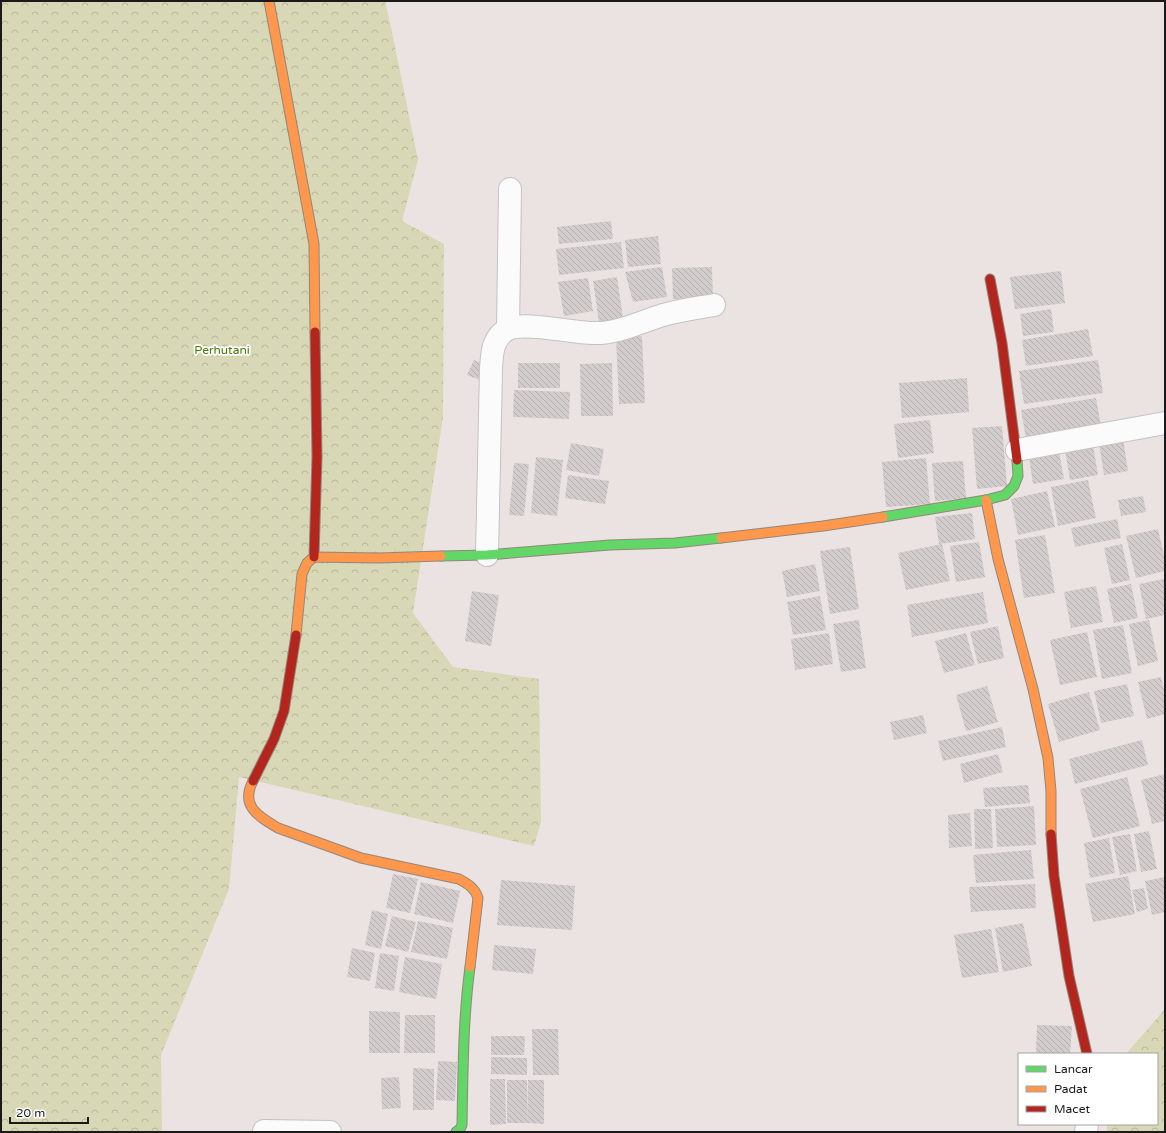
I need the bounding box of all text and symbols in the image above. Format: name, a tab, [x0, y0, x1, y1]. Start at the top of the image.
park label: Perhutani	[194, 343, 250, 357]
legend	[1018, 1053, 1158, 1125]
text: Lancar	[1054, 1062, 1093, 1076]
text: Padat	[1054, 1082, 1088, 1096]
scale bar	[10, 1099, 88, 1125]
text: Macet	[1054, 1102, 1090, 1116]
text: 20 m	[16, 1106, 45, 1120]

